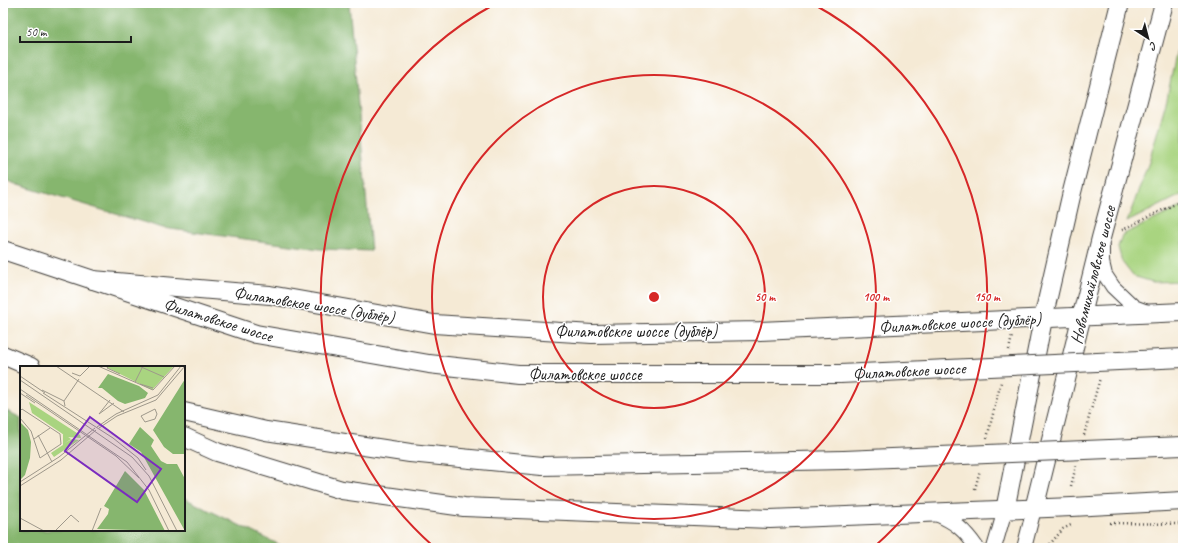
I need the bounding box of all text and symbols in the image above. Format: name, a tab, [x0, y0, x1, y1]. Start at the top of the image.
scale bar	[20, 18, 131, 44]
north arrow	[1128, 18, 1168, 58]
text: 50 m	[26, 24, 48, 40]
text: С	[1146, 39, 1160, 54]
street label: Новомихайловское шоссе	[1066, 202, 1121, 346]
street label: Филатовское шоссе (дублёр)	[232, 282, 397, 328]
text: 50 m	[755, 289, 776, 305]
text: 100 m	[863, 289, 890, 305]
text: 150 m	[974, 289, 1001, 305]
centre of rings	[647, 290, 661, 304]
street label: Филатовское шоссе	[161, 293, 277, 347]
street label: Филатовское шоссе (дублёр)	[878, 308, 1043, 338]
street label: Филатовское шоссе (дублёр)	[555, 321, 718, 342]
street label: Филатовское шоссе	[852, 357, 967, 384]
street label: Филатовское шоссе	[529, 364, 643, 385]
inset map	[20, 366, 185, 531]

